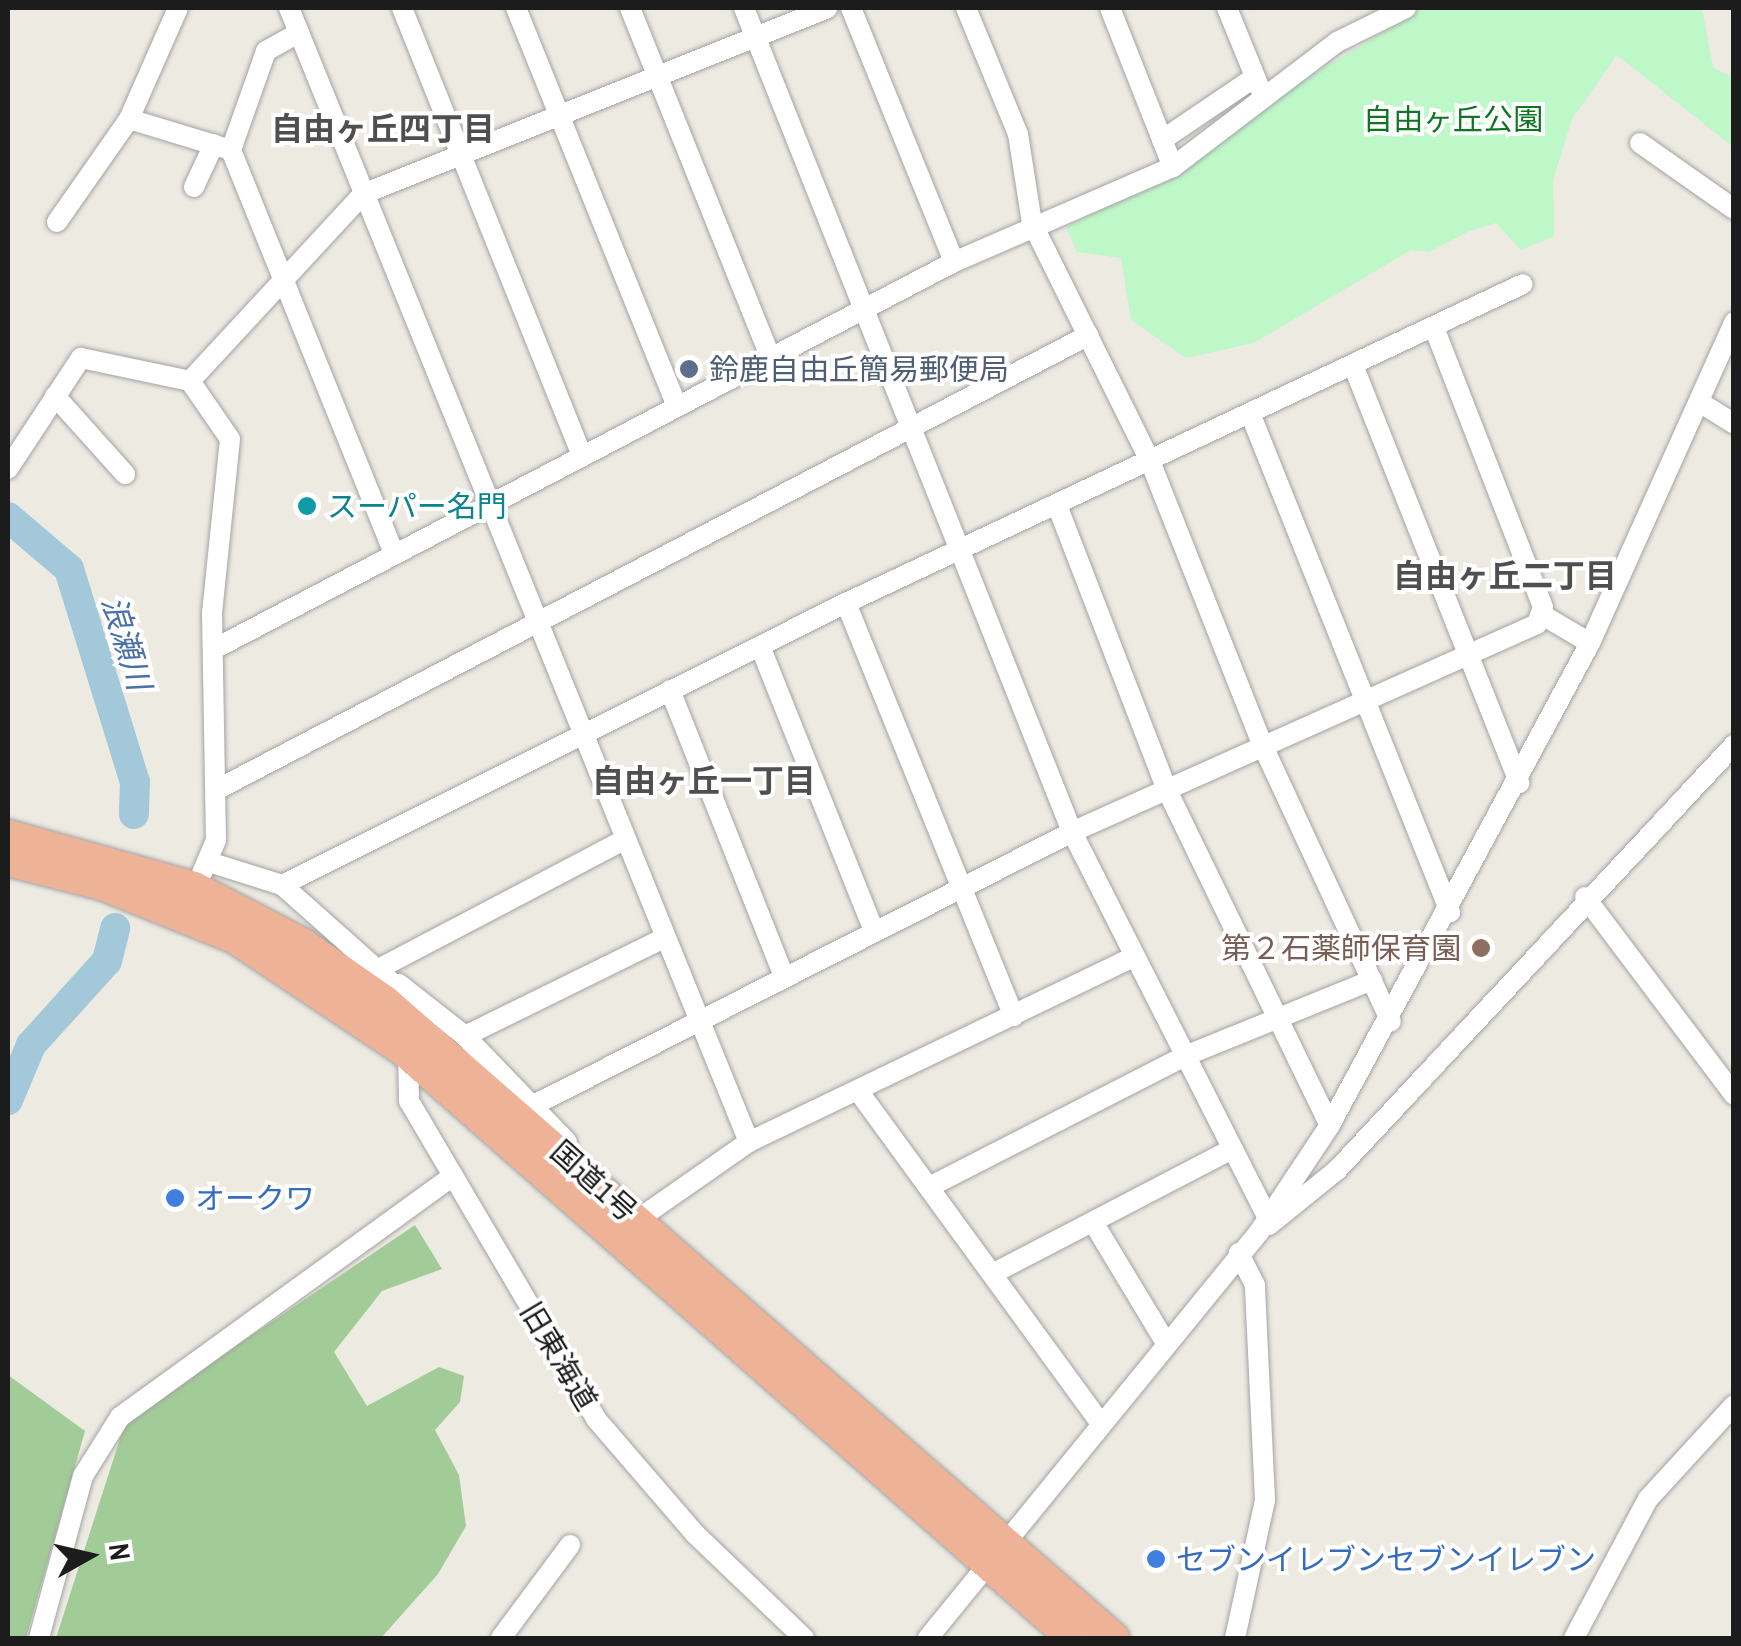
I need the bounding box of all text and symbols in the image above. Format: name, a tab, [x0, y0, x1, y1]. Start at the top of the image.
park label: 自由ヶ丘公園	[1363, 101, 1543, 137]
district label: 自由ヶ丘四丁目	[271, 110, 495, 148]
place label: 鈴鹿自由丘簡易郵便局	[709, 351, 1009, 387]
marker: 鈴鹿自由丘簡易郵便局	[678, 358, 700, 380]
place label: スーパー名門	[327, 488, 507, 524]
marker: スーパー名門	[296, 495, 318, 517]
district label: 自由ヶ丘二丁目	[1393, 557, 1617, 595]
water label: 浪瀬川	[94, 591, 158, 695]
district label: 自由ヶ丘一丁目	[592, 762, 816, 800]
place label: 第２石薬師保育園	[1221, 930, 1461, 966]
marker: 第２石薬師保育園	[1470, 937, 1492, 959]
street label: 国道1号	[543, 1133, 645, 1229]
place label: オークワ	[195, 1180, 315, 1216]
marker: オークワ	[164, 1187, 186, 1209]
street label: 旧東海道	[513, 1295, 605, 1417]
north arrow	[40, 1506, 140, 1606]
text: N	[100, 1541, 140, 1563]
place label: セブンイレブンセブンイレブン	[1176, 1541, 1596, 1577]
marker: セブンイレブンセブンイレブン	[1145, 1548, 1167, 1570]

